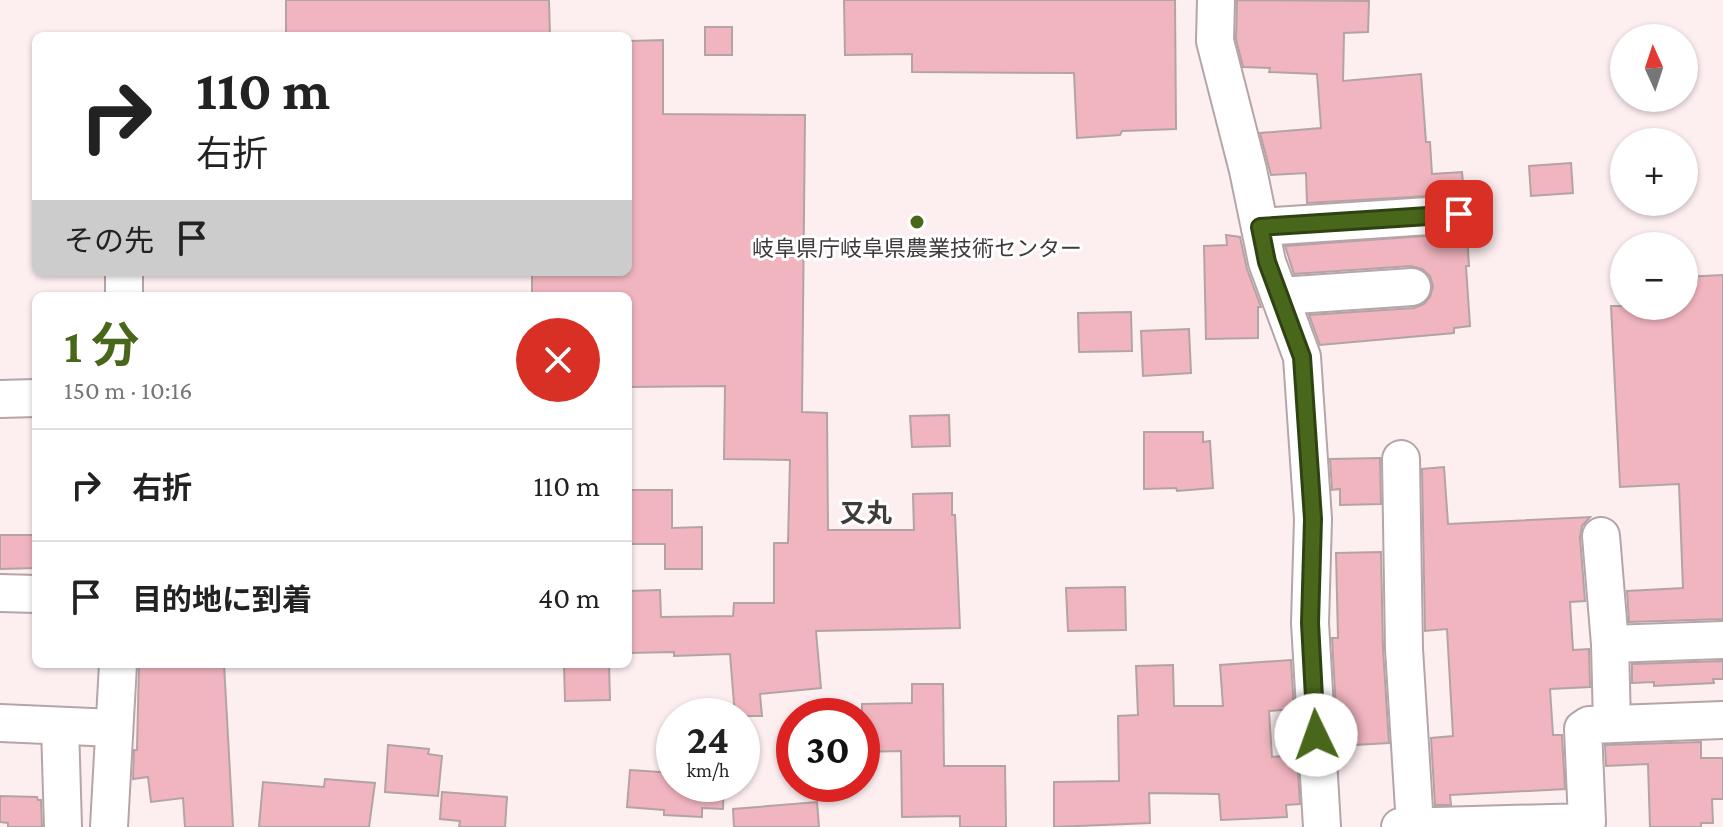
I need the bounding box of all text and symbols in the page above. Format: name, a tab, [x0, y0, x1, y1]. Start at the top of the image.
north arrow	[1610, 24, 1698, 112]
map controls	[1610, 24, 1698, 320]
text: 110 m	[196, 59, 330, 121]
icon: right	[64, 64, 168, 168]
button: +	[1610, 128, 1698, 216]
text: 右折	[196, 134, 268, 174]
pin	[1425, 180, 1493, 248]
icon: arrive	[1437, 192, 1481, 236]
marker: 岐阜県庁岐阜県農業技術センター	[908, 213, 926, 231]
icon: arrive	[170, 216, 214, 260]
text: その先	[64, 224, 154, 257]
button: −	[1610, 232, 1698, 320]
place label: 岐阜県庁岐阜県農業技術センター	[752, 236, 1082, 261]
button: close	[516, 318, 600, 402]
text: 1 分	[64, 319, 139, 372]
text: 150 m · 10:16	[64, 376, 192, 405]
icon: right	[64, 463, 108, 507]
text: 110 m	[533, 469, 600, 502]
text: 右折	[132, 471, 192, 504]
district label: 又丸	[840, 499, 892, 528]
icon: arrive	[64, 575, 108, 619]
text: 40 m	[538, 581, 600, 614]
text: 目的地に到着	[132, 583, 312, 616]
position arrow	[1274, 693, 1358, 777]
speed limit sign: 30	[776, 698, 880, 802]
text: 24	[687, 717, 729, 762]
text: km/h	[686, 759, 730, 781]

